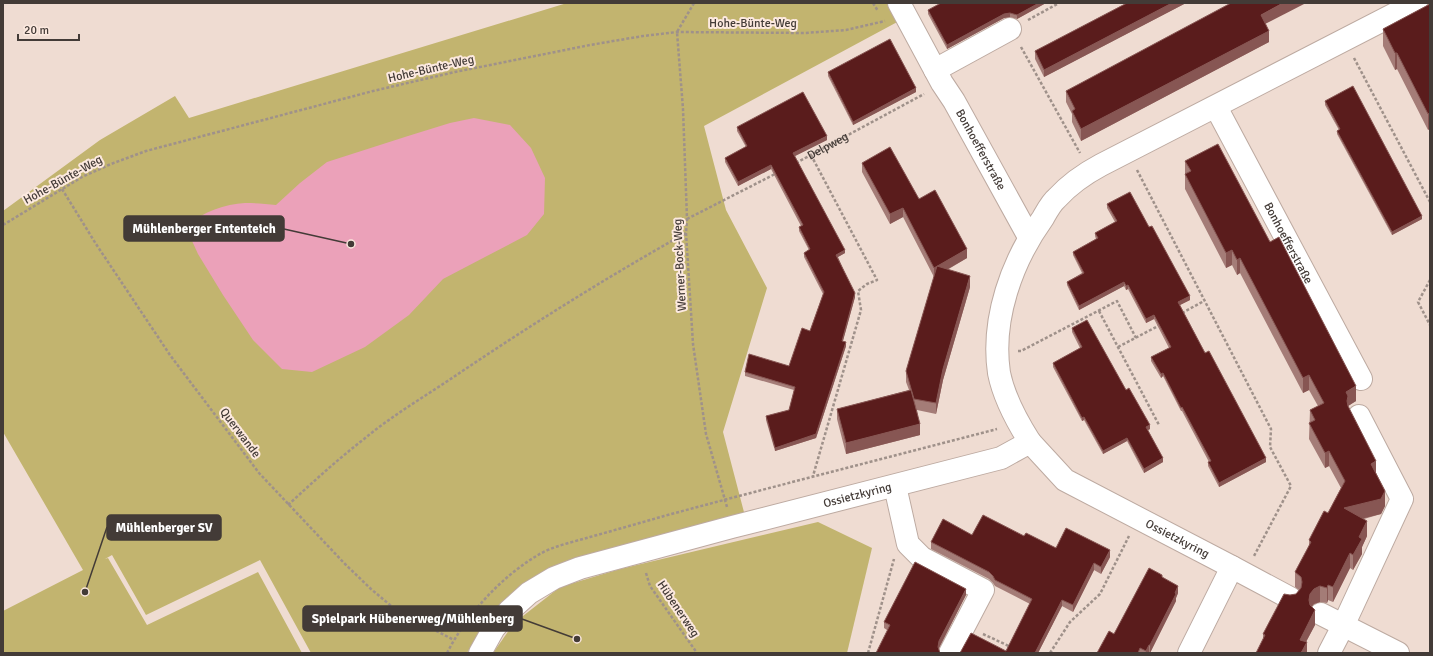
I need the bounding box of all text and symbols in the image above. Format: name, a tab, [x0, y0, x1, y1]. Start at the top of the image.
scale bar	[18, 16, 79, 42]
street label: Hohe-Bünte-Weg	[709, 16, 797, 31]
text: 20 m	[24, 23, 49, 38]
street label: Hohe-Bünte-Weg	[387, 52, 475, 86]
street label: Bonhoefferstraße	[952, 106, 1009, 193]
street label: Delpweg	[805, 129, 851, 163]
street label: Hohe-Bünte-Weg	[21, 152, 105, 208]
street label: Bonhoefferstraße	[1261, 200, 1316, 286]
callout: Mühlenberger Ententeich	[124, 216, 284, 241]
street label: Werner-Bock-Weg	[670, 218, 690, 312]
text: Mühlenberger Ententeich	[132, 221, 276, 237]
street label: Querwande	[216, 405, 264, 461]
street label: Ossietzkyring	[822, 479, 893, 511]
callout: Mühlenberger SV	[107, 515, 221, 540]
street label: Ossietzkyring	[1143, 516, 1212, 561]
text: Mühlenberger SV	[115, 520, 213, 536]
street label: Hübenerweg	[654, 578, 702, 640]
callout: Spielpark Hübenerweg/Mühlenberg	[303, 606, 522, 631]
text: Spielpark Hübenerweg/Mühlenberg	[312, 611, 514, 627]

